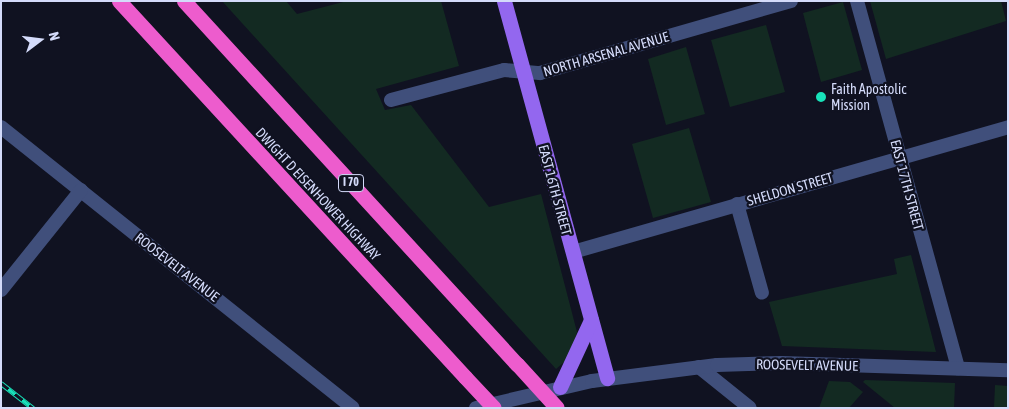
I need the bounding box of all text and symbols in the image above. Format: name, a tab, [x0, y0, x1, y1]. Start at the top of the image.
north arrow	[15, 15, 65, 65]
street label: NORTH ARSENAL AVENUE	[541, 28, 671, 80]
text: N	[46, 30, 63, 42]
place label: Faith Apostolic Mission	[831, 81, 906, 114]
marker: Faith Apostolic Mission	[815, 91, 827, 103]
street label: DWIGHT D EISENHOWER HIGHWAY	[252, 124, 384, 264]
street label: EAST 17TH STREET	[887, 138, 927, 232]
street label: EAST 16TH STREET	[535, 143, 575, 237]
street label: SHELDON STREET	[745, 169, 835, 209]
road number: I 70	[337, 174, 365, 192]
street label: ROOSEVELT AVENUE	[132, 229, 222, 305]
street label: ROOSEVELT AVENUE	[756, 356, 858, 374]

